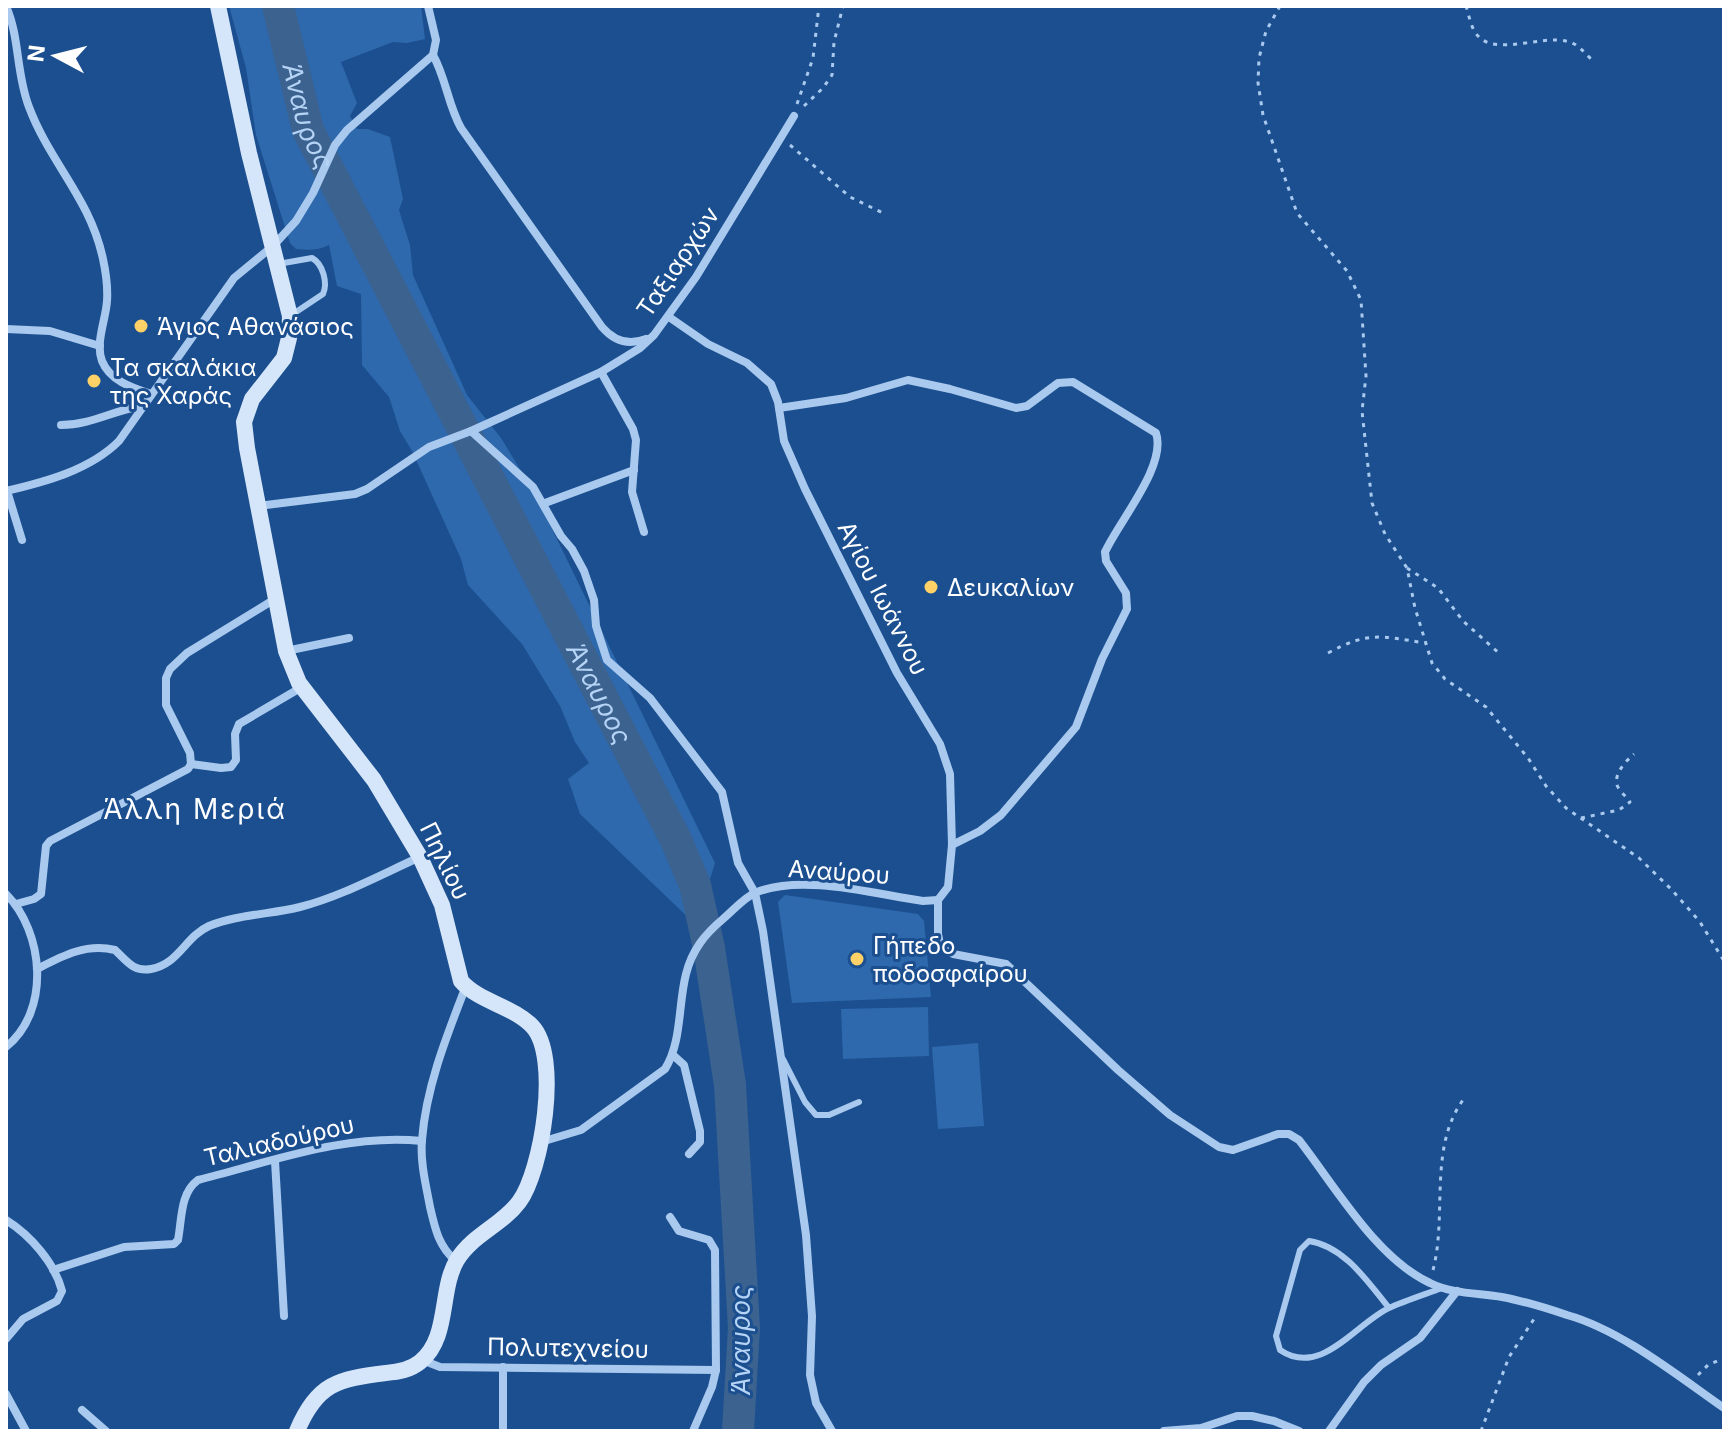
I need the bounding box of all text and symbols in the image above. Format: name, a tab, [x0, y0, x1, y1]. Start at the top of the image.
north arrow	[16, 16, 96, 96]
text: N	[22, 44, 50, 63]
water label: Άναυρος	[277, 59, 341, 174]
street label: Ταξιαρχών	[631, 201, 725, 323]
place label: Άγιος Αθανάσιος	[157, 312, 354, 341]
marker: Άγιος Αθανάσιος	[132, 317, 150, 335]
place label: Τα σκαλάκια της Χαράς	[110, 353, 256, 410]
marker: Τα σκαλάκια της Χαράς	[85, 372, 103, 390]
street label: Αγίου Ιωάννου	[832, 516, 934, 680]
place label: Δευκαλίων	[947, 573, 1074, 602]
marker: Δευκαλίων	[922, 578, 940, 596]
water label: Άναυρος	[560, 636, 639, 749]
district label: Άλλη Μεριά	[103, 792, 287, 826]
street label: Πηλίου	[414, 818, 476, 904]
street label: Αναύρου	[787, 854, 891, 890]
place label: Γήπεδο ποδοσφαίρου	[873, 931, 1028, 988]
marker: Γήπεδο ποδοσφαίρου	[848, 950, 866, 968]
street label: Ταλιαδούρου	[201, 1110, 357, 1172]
water label: Άναυρος	[725, 1285, 756, 1396]
street label: Πολυτεχνείου	[487, 1332, 649, 1364]

